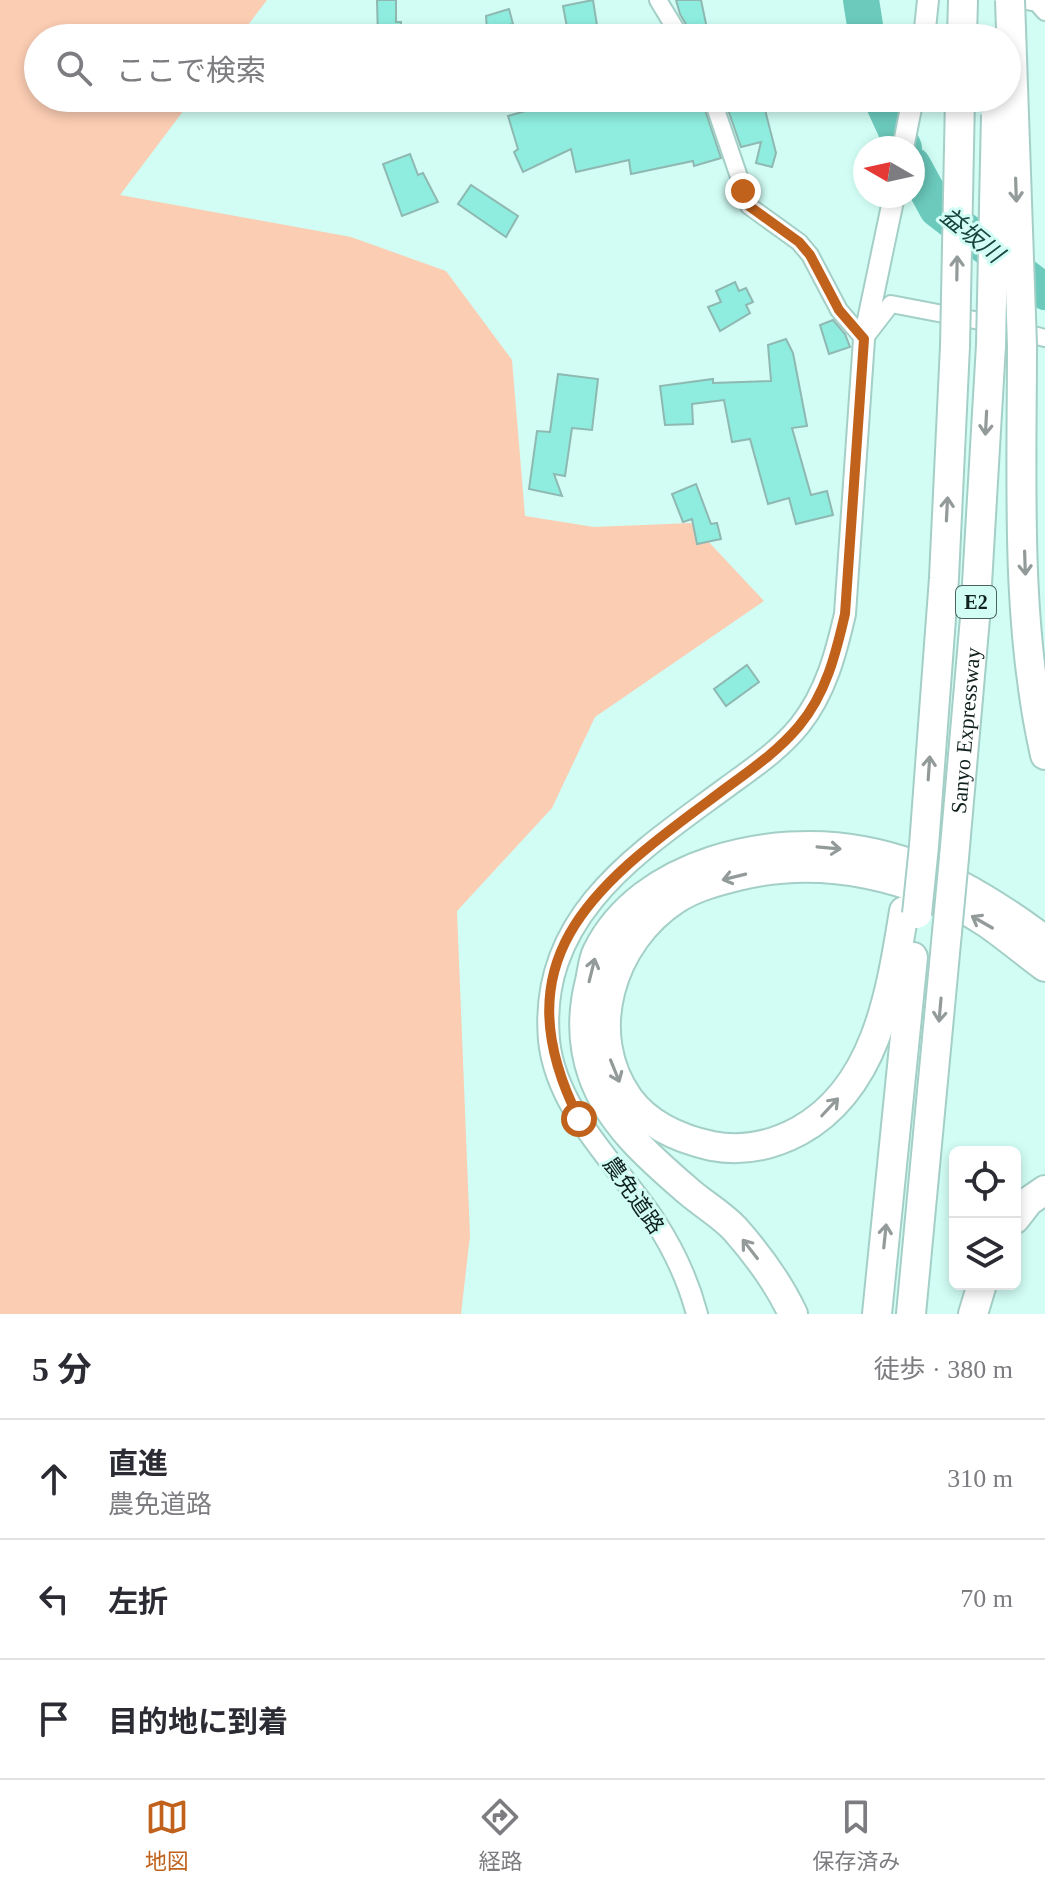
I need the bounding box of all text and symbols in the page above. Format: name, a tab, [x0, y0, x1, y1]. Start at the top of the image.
search box	[24, 24, 1021, 112]
icon: search	[52, 46, 96, 90]
text: ここで検索	[116, 54, 266, 87]
north arrow	[853, 136, 925, 208]
route end	[725, 173, 761, 209]
one-way arrow	[1009, 176, 1024, 203]
water label: 益坂川	[936, 202, 1010, 270]
one-way arrow	[949, 255, 964, 282]
one-way arrow	[979, 409, 994, 436]
one-way arrow	[940, 496, 955, 523]
one-way arrow	[1017, 549, 1032, 576]
road number: E2	[956, 586, 996, 618]
street label: Sanyo Expressway	[946, 646, 985, 815]
one-way arrow	[922, 755, 937, 782]
one-way arrow	[815, 841, 842, 856]
one-way arrow	[721, 871, 747, 886]
one-way arrow	[971, 913, 994, 929]
one-way arrow	[586, 958, 601, 984]
one-way arrow	[932, 996, 947, 1023]
one-way arrow	[609, 1058, 624, 1083]
one-way arrow	[821, 1097, 840, 1117]
route start	[561, 1101, 597, 1137]
map controls	[949, 1146, 1021, 1290]
button: locate	[949, 1146, 1021, 1218]
street label: 農免道路	[598, 1152, 669, 1239]
button: layers	[949, 1218, 1021, 1290]
one-way arrow	[878, 1223, 893, 1250]
one-way arrow	[742, 1239, 759, 1260]
text: 5 分	[32, 1351, 92, 1388]
text: 徒歩 · 380 m	[874, 1355, 1013, 1384]
text: 直進	[108, 1447, 168, 1480]
icon: ahead	[32, 1457, 76, 1501]
text: 310 m	[947, 1464, 1013, 1493]
text: 農免道路	[108, 1490, 212, 1519]
icon: left	[32, 1577, 76, 1621]
text: 70 m	[960, 1584, 1013, 1613]
text: 左折	[108, 1585, 168, 1618]
icon: arrive	[32, 1697, 76, 1741]
text: 目的地に到着	[108, 1705, 288, 1738]
tab: 地図	[145, 1795, 189, 1875]
tab: 経路	[478, 1795, 522, 1875]
tab: 保存済み	[812, 1795, 900, 1875]

